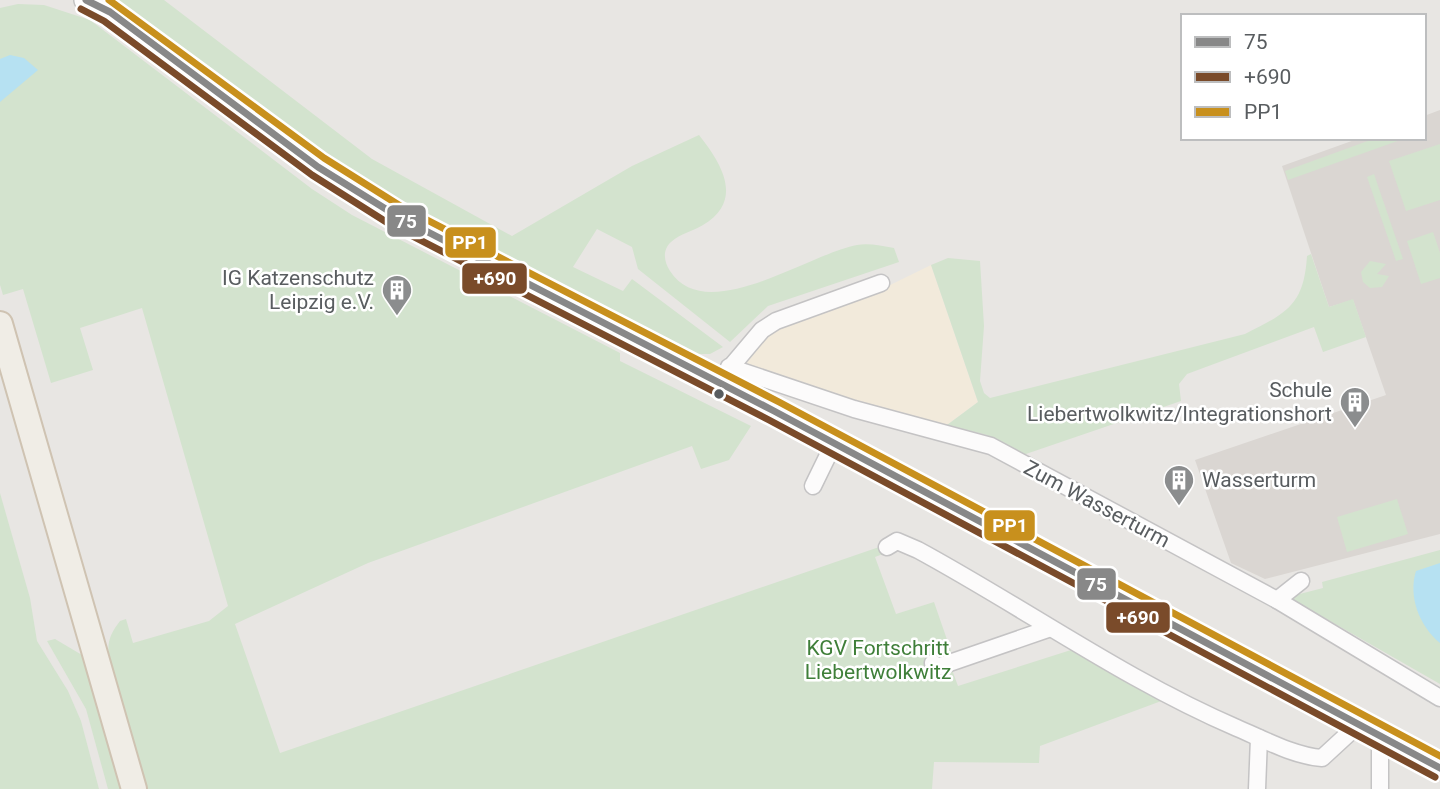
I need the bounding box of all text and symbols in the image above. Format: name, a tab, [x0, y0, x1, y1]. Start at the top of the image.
legend	[1181, 14, 1426, 140]
text: 75	[1244, 30, 1268, 54]
text: +690	[1244, 65, 1291, 89]
text: PP1	[1244, 100, 1282, 124]
line badge: 75	[386, 204, 427, 238]
text: 75	[395, 210, 417, 233]
line badge: PP1	[444, 226, 497, 259]
text: PP1	[452, 231, 488, 254]
line badge: +690	[461, 262, 528, 295]
place label: IG Katzenschutz Leipzig e.V.	[222, 266, 374, 314]
text: +690	[473, 267, 517, 290]
building icon: IG Katzenschutz Leipzig e.V.	[380, 273, 414, 317]
place label: Schule Liebertwolkwitz/Integrationshort	[1027, 378, 1332, 426]
building icon: Schule Liebertwolkwitz/Integrationshort	[1338, 385, 1372, 429]
unlabelled marker	[712, 387, 726, 401]
street label: Zum Wasserturm	[1020, 455, 1174, 553]
building icon: Wasserturm	[1162, 463, 1196, 507]
place label: Wasserturm	[1202, 468, 1316, 492]
line badge: PP1	[983, 509, 1036, 542]
text: PP1	[992, 514, 1028, 537]
line badge: 75	[1076, 567, 1117, 601]
text: 75	[1085, 573, 1107, 596]
line badge: +690	[1105, 601, 1171, 634]
text: +690	[1116, 606, 1160, 629]
park label: KGV Fortschritt Liebertwolkwitz	[805, 636, 951, 684]

